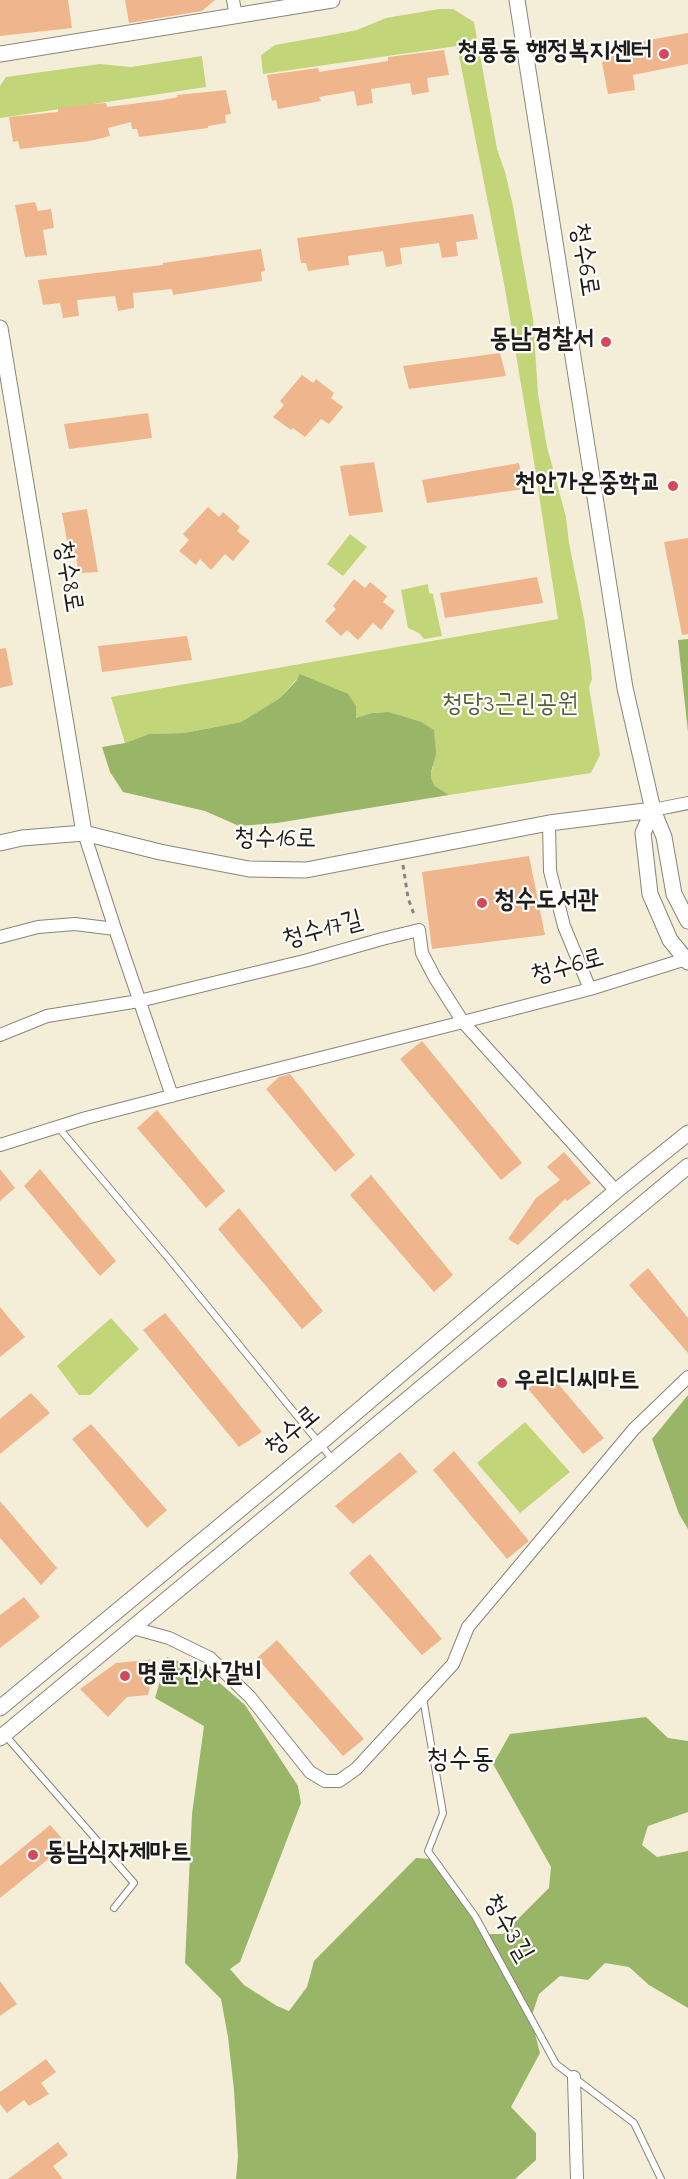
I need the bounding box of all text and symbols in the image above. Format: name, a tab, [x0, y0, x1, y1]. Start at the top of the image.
place label: 청룡동 행정복지센터	[457, 38, 652, 70]
marker: 청룡동 행정복지센터	[657, 47, 671, 61]
street label: 청수6로	[561, 221, 603, 299]
place label: 동남경찰서	[489, 326, 594, 358]
marker: 동남경찰서	[599, 335, 613, 349]
place label: 천안가온중학교	[515, 470, 661, 502]
marker: 천안가온중학교	[666, 479, 680, 493]
street label: 청수8로	[45, 539, 87, 615]
park label: 청당3근린공원	[442, 691, 578, 723]
street label: 청수16로	[233, 825, 317, 857]
place label: 청수도서관	[494, 887, 599, 919]
marker: 청수도서관	[475, 896, 489, 910]
street label: 청수17길	[279, 906, 367, 958]
street label: 청수6로	[528, 944, 608, 994]
place label: 우리디씨마트	[514, 1367, 640, 1399]
marker: 우리디씨마트	[495, 1376, 509, 1390]
street label: 청수로	[260, 1401, 328, 1465]
place label: 명륜진사갈비	[137, 1660, 263, 1692]
marker: 명륜진사갈비	[118, 1669, 132, 1683]
district label: 청수동	[426, 1745, 494, 1779]
place label: 동남식자제마트	[45, 1839, 191, 1871]
marker: 동남식자제마트	[26, 1848, 40, 1862]
street label: 청수3길	[474, 1889, 538, 1969]

